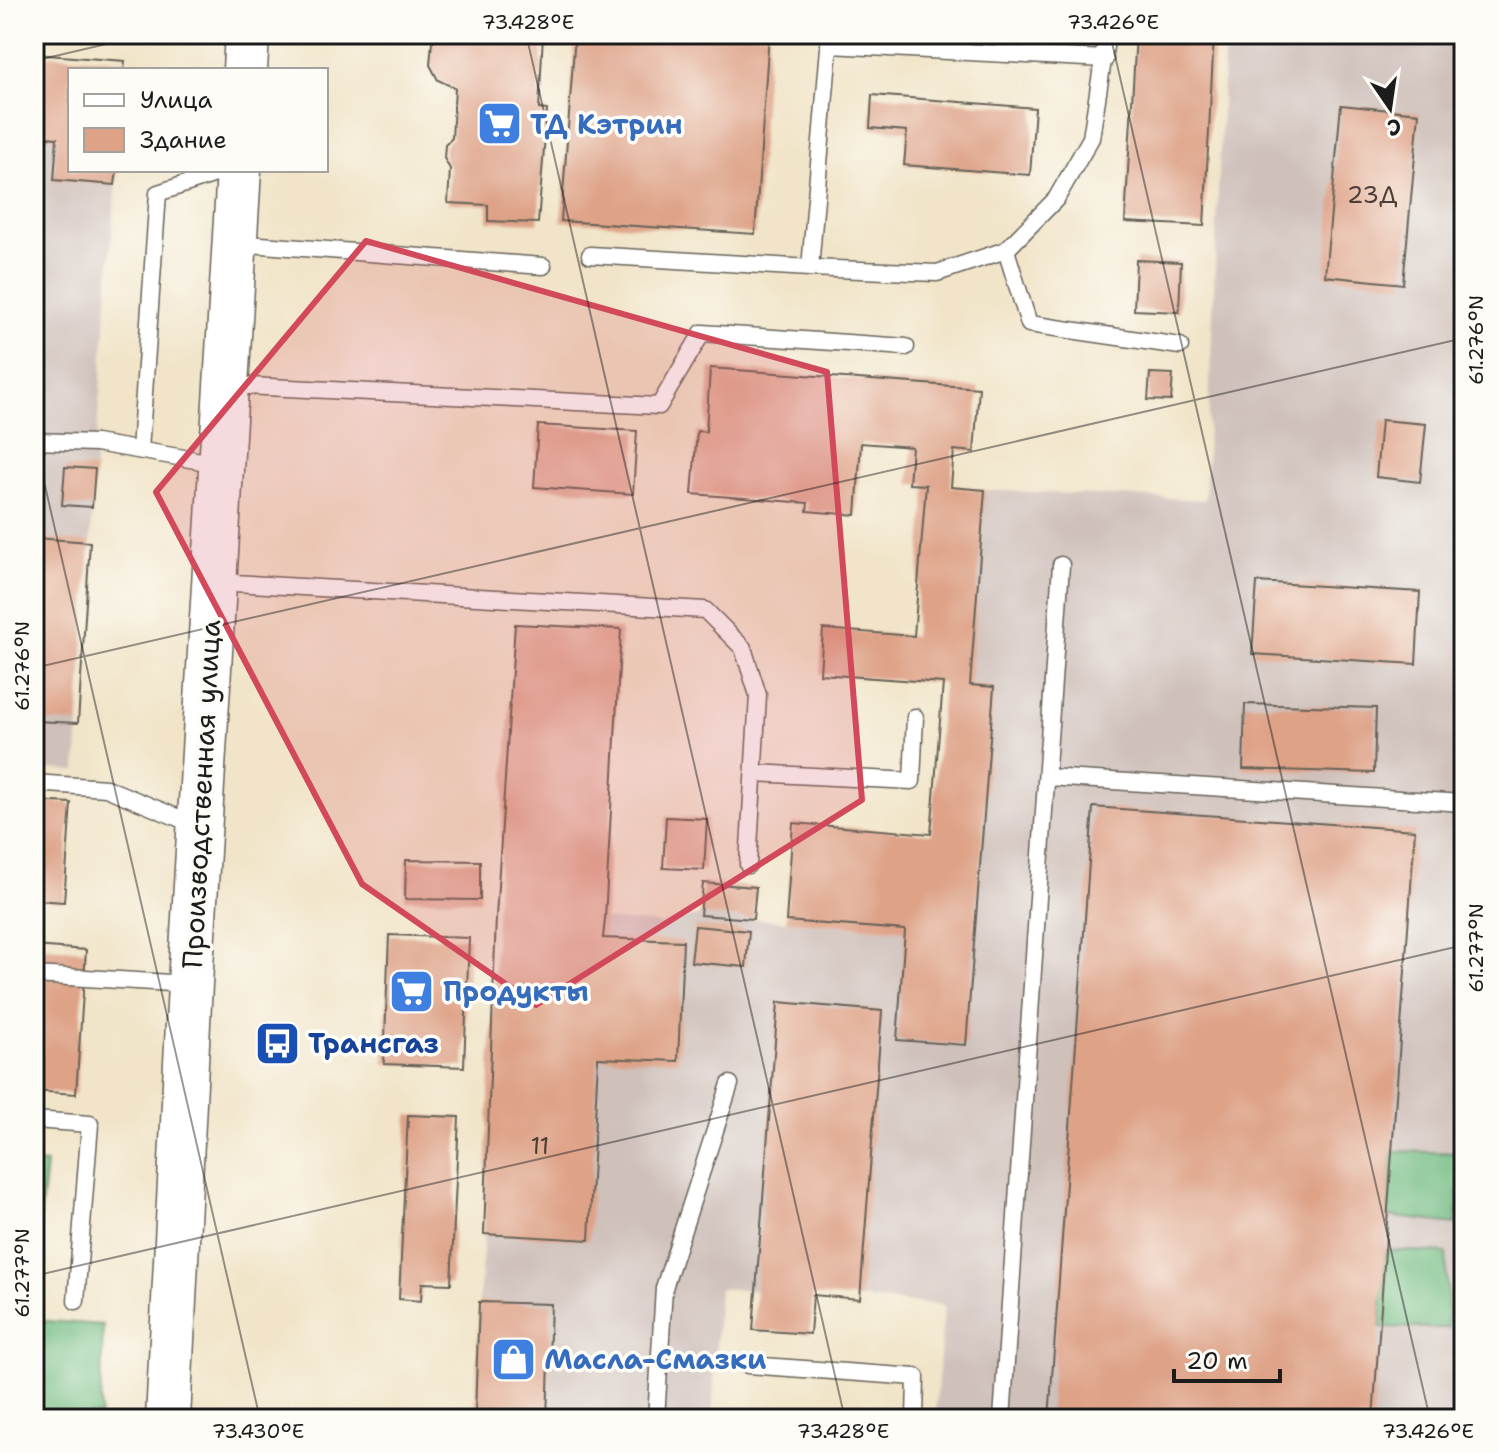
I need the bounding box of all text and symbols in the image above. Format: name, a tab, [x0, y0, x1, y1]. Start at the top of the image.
text: 73.428°E	[482, 9, 574, 35]
text: 73.426°E	[1067, 9, 1159, 35]
legend	[68, 68, 328, 172]
north arrow	[1350, 68, 1430, 148]
text: Улица	[140, 84, 213, 116]
supermarket icon: ТД Кэтрин	[475, 100, 523, 148]
place label: ТД Кэтрин	[530, 105, 683, 143]
text: С	[1385, 111, 1404, 143]
text: Здание	[140, 124, 227, 156]
house number: 23Д	[1347, 179, 1397, 211]
text: 61.276°N	[1463, 295, 1489, 385]
street label: Производственная улица	[173, 619, 229, 969]
text: 61.276°N	[9, 621, 35, 711]
text: 61.277°N	[1463, 903, 1489, 993]
supermarket icon: Продукты	[388, 967, 436, 1015]
place label: Продукты	[443, 972, 589, 1010]
bus stop icon: Трансгаз	[253, 1019, 301, 1067]
place label: Трансгаз	[308, 1024, 439, 1062]
house number: 11	[530, 1130, 550, 1162]
text: 61.277°N	[9, 1228, 35, 1318]
scale bar	[1174, 1333, 1280, 1383]
shop icon: Масла-Смазки	[489, 1335, 537, 1383]
place label: Масла-Смазки	[544, 1340, 766, 1378]
text: 20 m	[1186, 1345, 1248, 1377]
text: 73.430°E	[212, 1418, 304, 1444]
text: 73.428°E	[797, 1418, 889, 1444]
text: 73.426°E	[1382, 1418, 1474, 1444]

